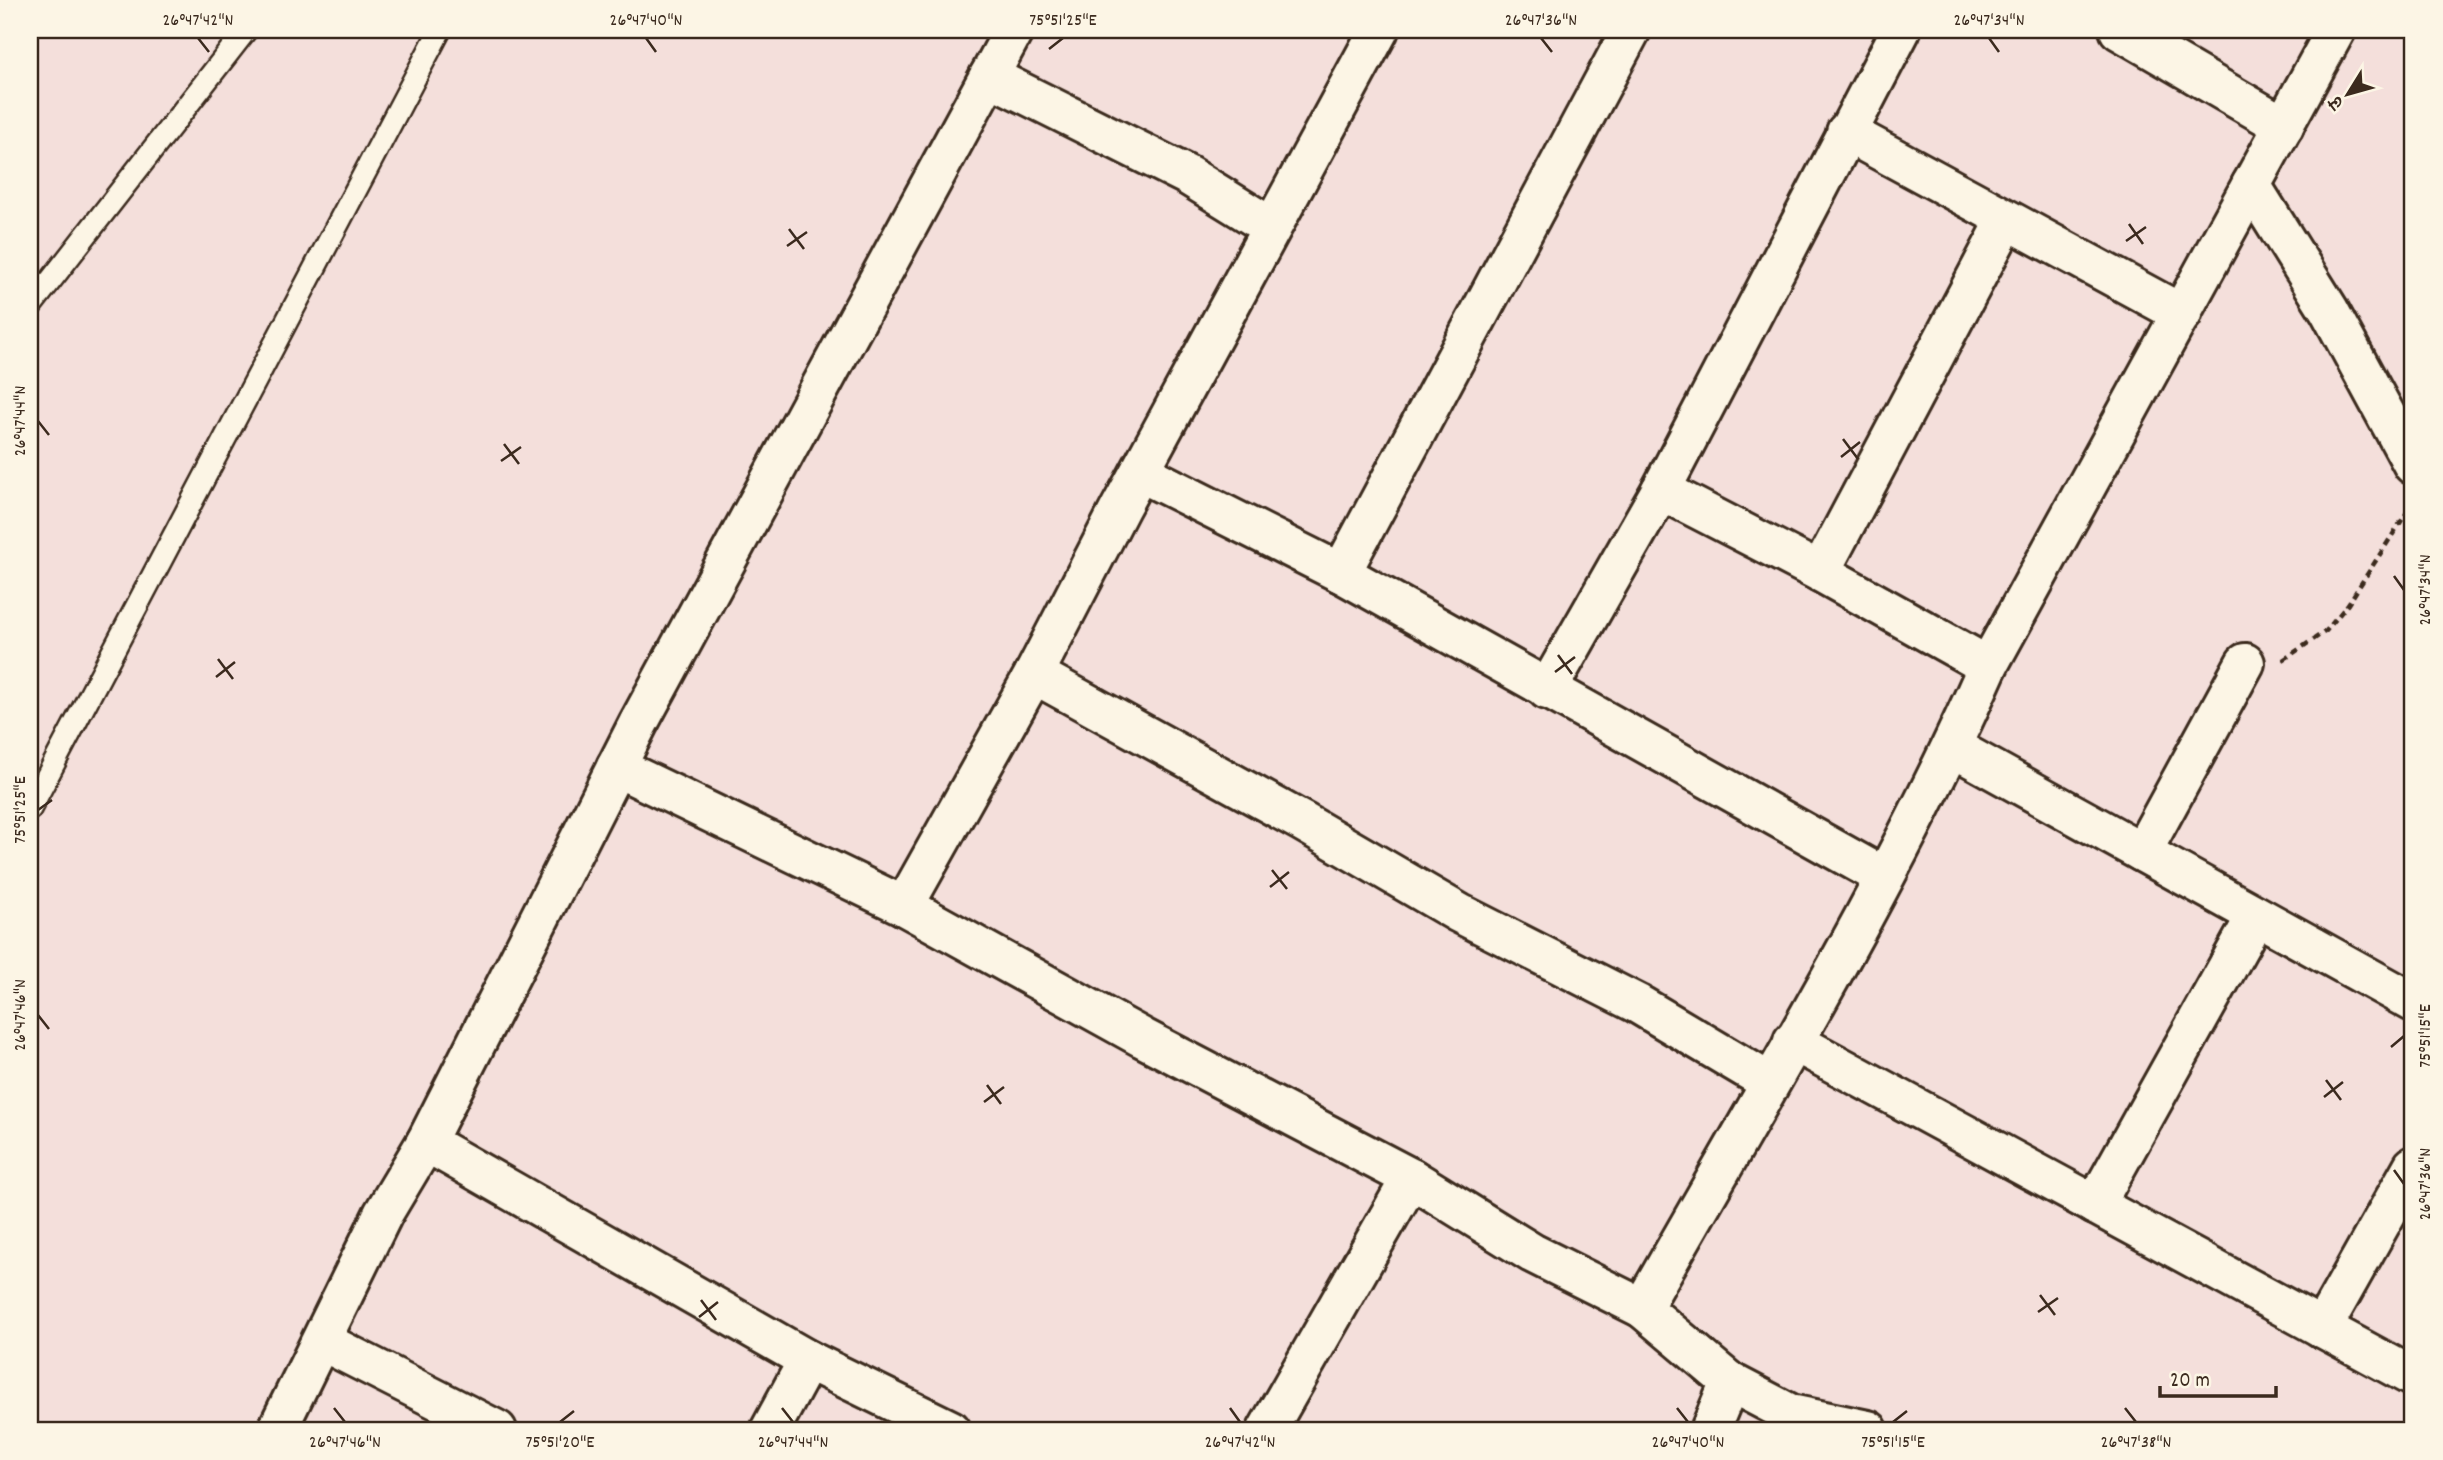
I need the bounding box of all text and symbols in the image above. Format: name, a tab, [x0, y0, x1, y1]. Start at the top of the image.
text: 26°47'42"N	[162, 9, 234, 34]
text: 26°47'40"N	[610, 9, 682, 34]
text: 75°51'25"E	[1029, 9, 1097, 34]
text: 26°47'36"N	[1505, 9, 1577, 34]
text: 26°47'34"N	[1953, 9, 2025, 34]
north arrow	[2314, 60, 2384, 130]
text: उ	[2322, 89, 2352, 115]
text: 26°47'44"N	[9, 386, 34, 456]
text: 26°47'34"N	[2414, 554, 2439, 626]
text: 75°51'25"E	[9, 776, 34, 844]
text: 26°47'46"N	[9, 979, 34, 1051]
text: 75°51'15"E	[2414, 1004, 2439, 1068]
text: 26°47'36"N	[2414, 1148, 2439, 1220]
scale bar	[2160, 1355, 2275, 1399]
text: 20 m	[2170, 1367, 2210, 1397]
text: 26°47'46"N	[309, 1431, 381, 1456]
text: 75°51'20"E	[525, 1431, 595, 1456]
text: 26°47'44"N	[758, 1431, 828, 1456]
text: 26°47'42"N	[1204, 1431, 1276, 1456]
text: 26°47'40"N	[1652, 1431, 1724, 1456]
text: 75°51'15"E	[1861, 1431, 1925, 1456]
text: 26°47'38"N	[2101, 1431, 2171, 1456]

